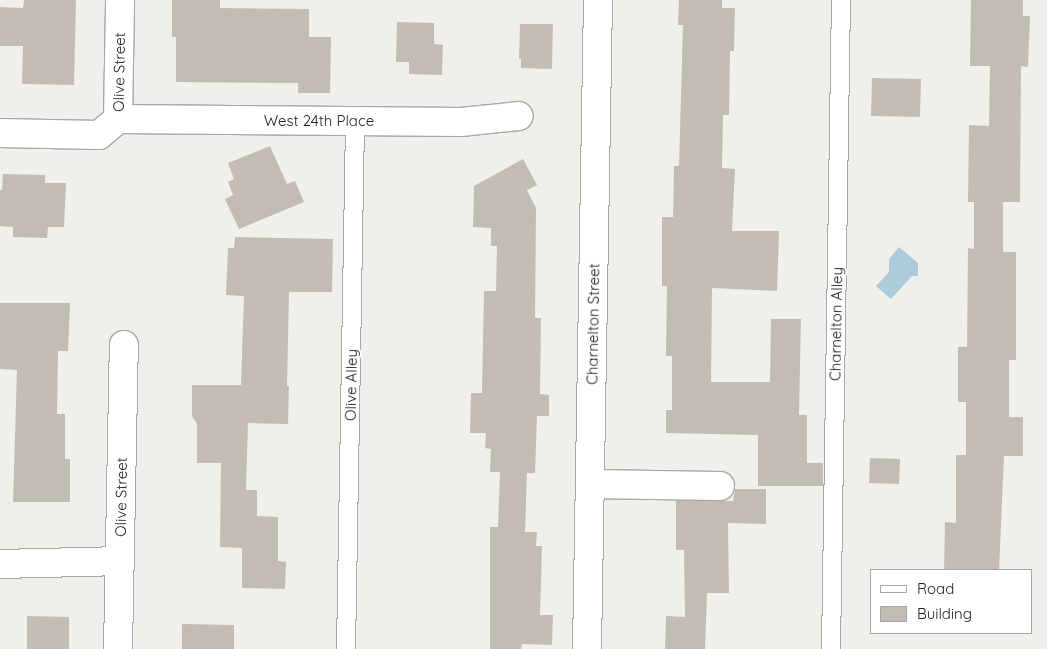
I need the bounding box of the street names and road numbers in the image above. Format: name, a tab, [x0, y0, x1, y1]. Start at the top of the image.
street label: Olive Street	[109, 32, 129, 112]
street label: West 24th Place	[264, 112, 374, 130]
street label: Charnelton Street	[583, 263, 603, 385]
street label: Charnelton Alley	[826, 267, 846, 381]
street label: Olive Alley	[341, 349, 361, 421]
street label: Olive Street	[111, 457, 131, 537]

